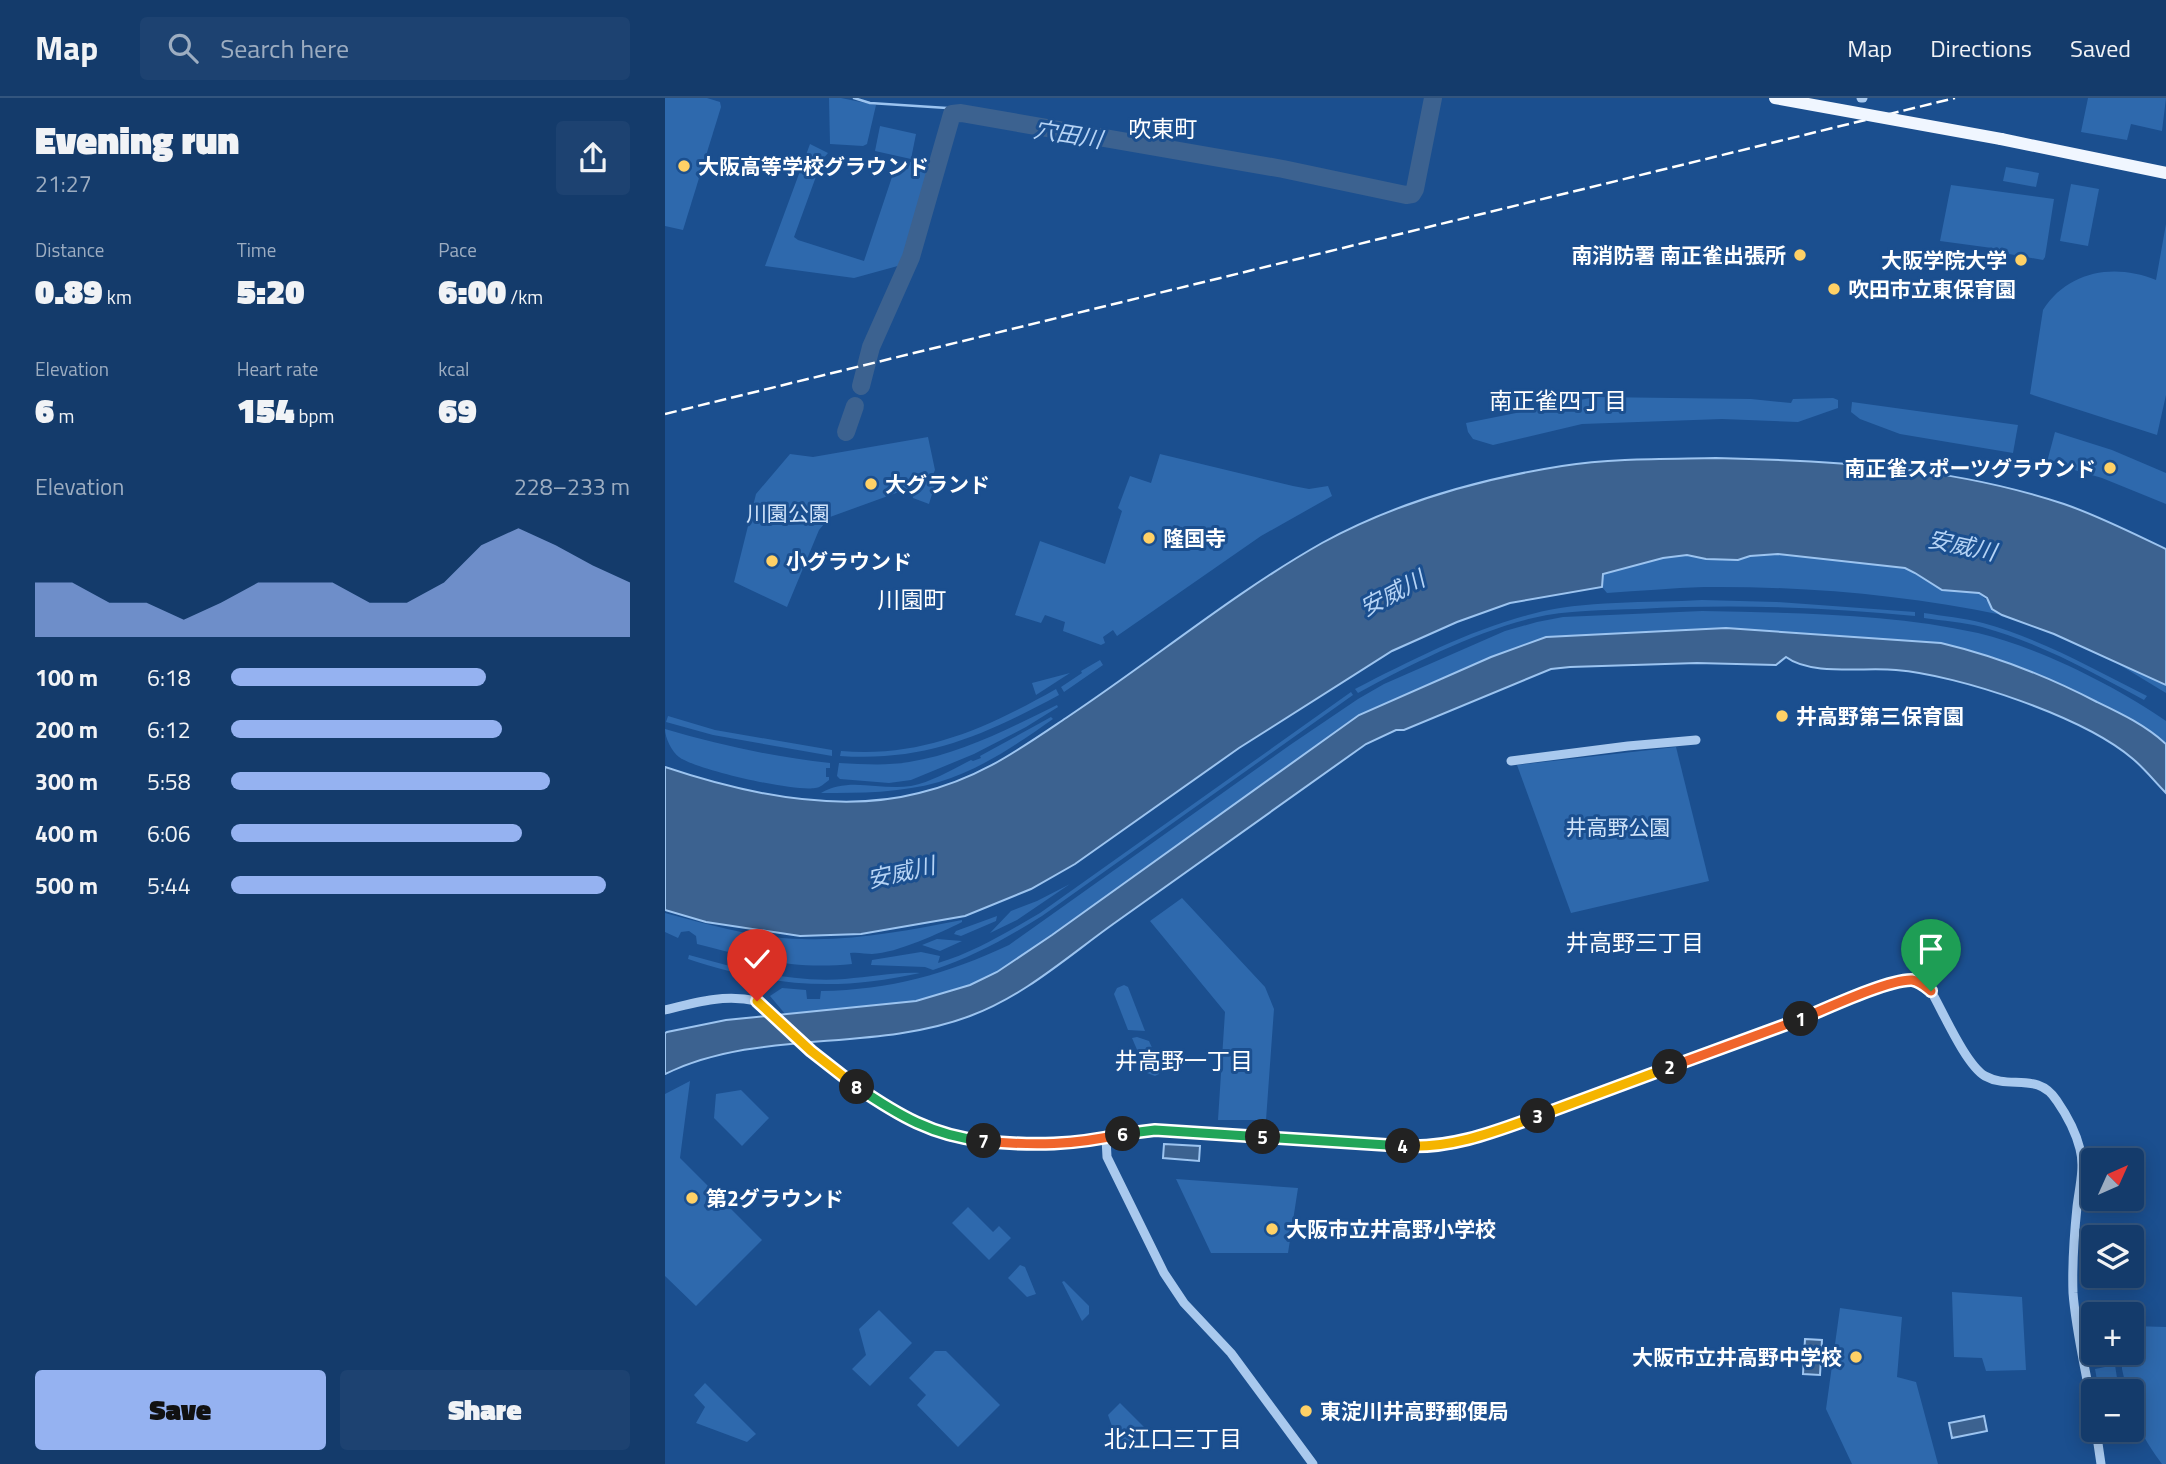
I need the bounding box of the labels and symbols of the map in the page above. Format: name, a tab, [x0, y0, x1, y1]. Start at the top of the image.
water label: 穴田川	[1031, 111, 1108, 157]
district label: 吹東町	[1129, 111, 1198, 146]
place label: 大阪高等学校グラウンド	[698, 150, 929, 182]
marker: 大阪高等学校グラウンド	[676, 158, 692, 174]
place label: 南消防署 南正雀出張所	[1571, 239, 1786, 271]
place label: 大阪学院大学	[1881, 244, 2007, 276]
marker: 南消防署 南正雀出張所	[1792, 247, 1808, 263]
marker: 大阪学院大学	[2013, 252, 2029, 268]
place label: 吹田市立東保育園	[1848, 273, 2016, 305]
marker: 吹田市立東保育園	[1826, 281, 1842, 297]
district label: 南正雀四丁目	[1489, 383, 1627, 418]
place label: 南正雀スポーツグラウンド	[1844, 452, 2096, 484]
marker: 南正雀スポーツグラウンド	[2102, 460, 2118, 476]
place label: 大グランド	[885, 468, 990, 500]
marker: 大グランド	[863, 476, 879, 492]
park label: 川園公園	[746, 497, 830, 529]
water label: 安威川	[1925, 521, 2002, 570]
place label: 隆国寺	[1163, 522, 1226, 554]
marker: 隆国寺	[1141, 530, 1157, 546]
place label: 小グラウンド	[786, 545, 912, 577]
marker: 小グラウンド	[764, 553, 780, 569]
water label: 安威川	[1353, 560, 1433, 625]
district label: 川園町	[878, 582, 947, 617]
place label: 井高野第三保育園	[1796, 700, 1964, 732]
marker: 井高野第三保育園	[1774, 708, 1790, 724]
park label: 井高野公園	[1566, 811, 1671, 843]
water label: 安威川	[863, 847, 941, 897]
pin	[1901, 919, 1961, 991]
district label: 井高野三丁目	[1566, 925, 1704, 960]
pin	[727, 929, 787, 1001]
pin: 1	[1783, 1002, 1819, 1037]
district label: 井高野一丁目	[1115, 1043, 1253, 1078]
pin: 2	[1653, 1049, 1688, 1084]
pin: 8	[839, 1070, 875, 1104]
pin: 3	[1521, 1098, 1555, 1134]
pin: 6	[1105, 1116, 1141, 1152]
pin: 5	[1245, 1119, 1281, 1154]
pin: 7	[967, 1124, 1001, 1158]
pin: 4	[1385, 1128, 1421, 1164]
north arrow	[2081, 1148, 2144, 1211]
place label: 第2グラウンド	[706, 1182, 844, 1214]
marker: 第2グラウンド	[684, 1190, 700, 1206]
place label: 大阪市立井高野小学校	[1286, 1213, 1496, 1245]
marker: 大阪市立井高野小学校	[1264, 1221, 1280, 1237]
place label: 大阪市立井高野中学校	[1632, 1341, 1842, 1373]
marker: 大阪市立井高野中学校	[1848, 1349, 1864, 1365]
place label: 東淀川井高野郵便局	[1320, 1395, 1509, 1427]
marker: 東淀川井高野郵便局	[1298, 1403, 1314, 1419]
district label: 北江口三丁目	[1104, 1421, 1242, 1456]

